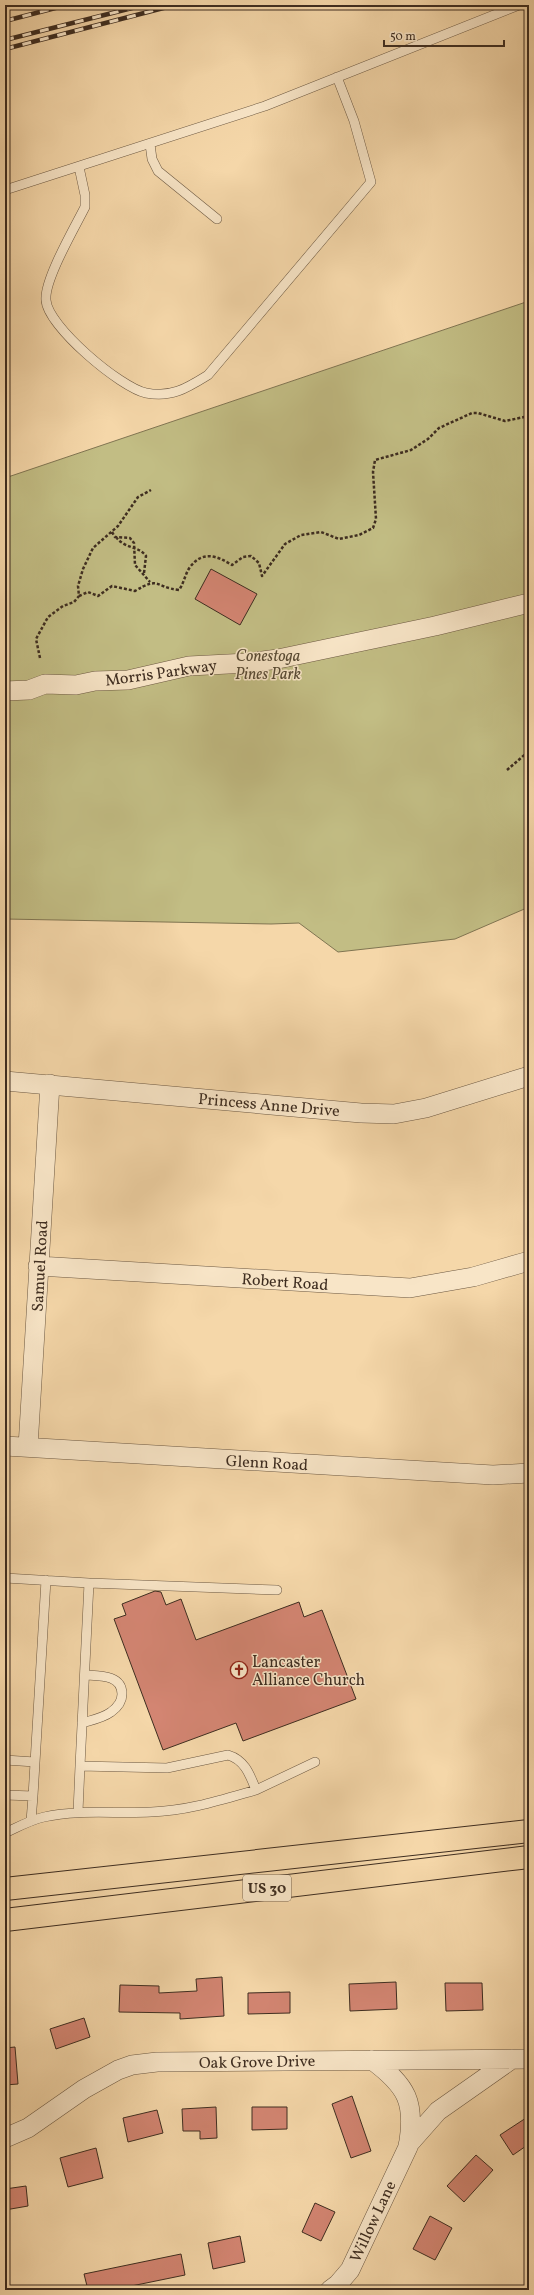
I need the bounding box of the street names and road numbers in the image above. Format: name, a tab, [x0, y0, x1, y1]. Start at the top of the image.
street label: Morris Parkway	[104, 655, 219, 693]
street label: Princess Anne Drive	[197, 1089, 341, 1123]
street label: Samuel Road	[28, 1220, 54, 1312]
street label: Robert Road	[241, 1269, 329, 1297]
street label: Glenn Road	[225, 1451, 309, 1477]
road number: US 30	[243, 1875, 291, 1901]
street label: Oak Grove Drive	[199, 2051, 315, 2075]
street label: Willow Lane	[345, 2178, 402, 2266]

